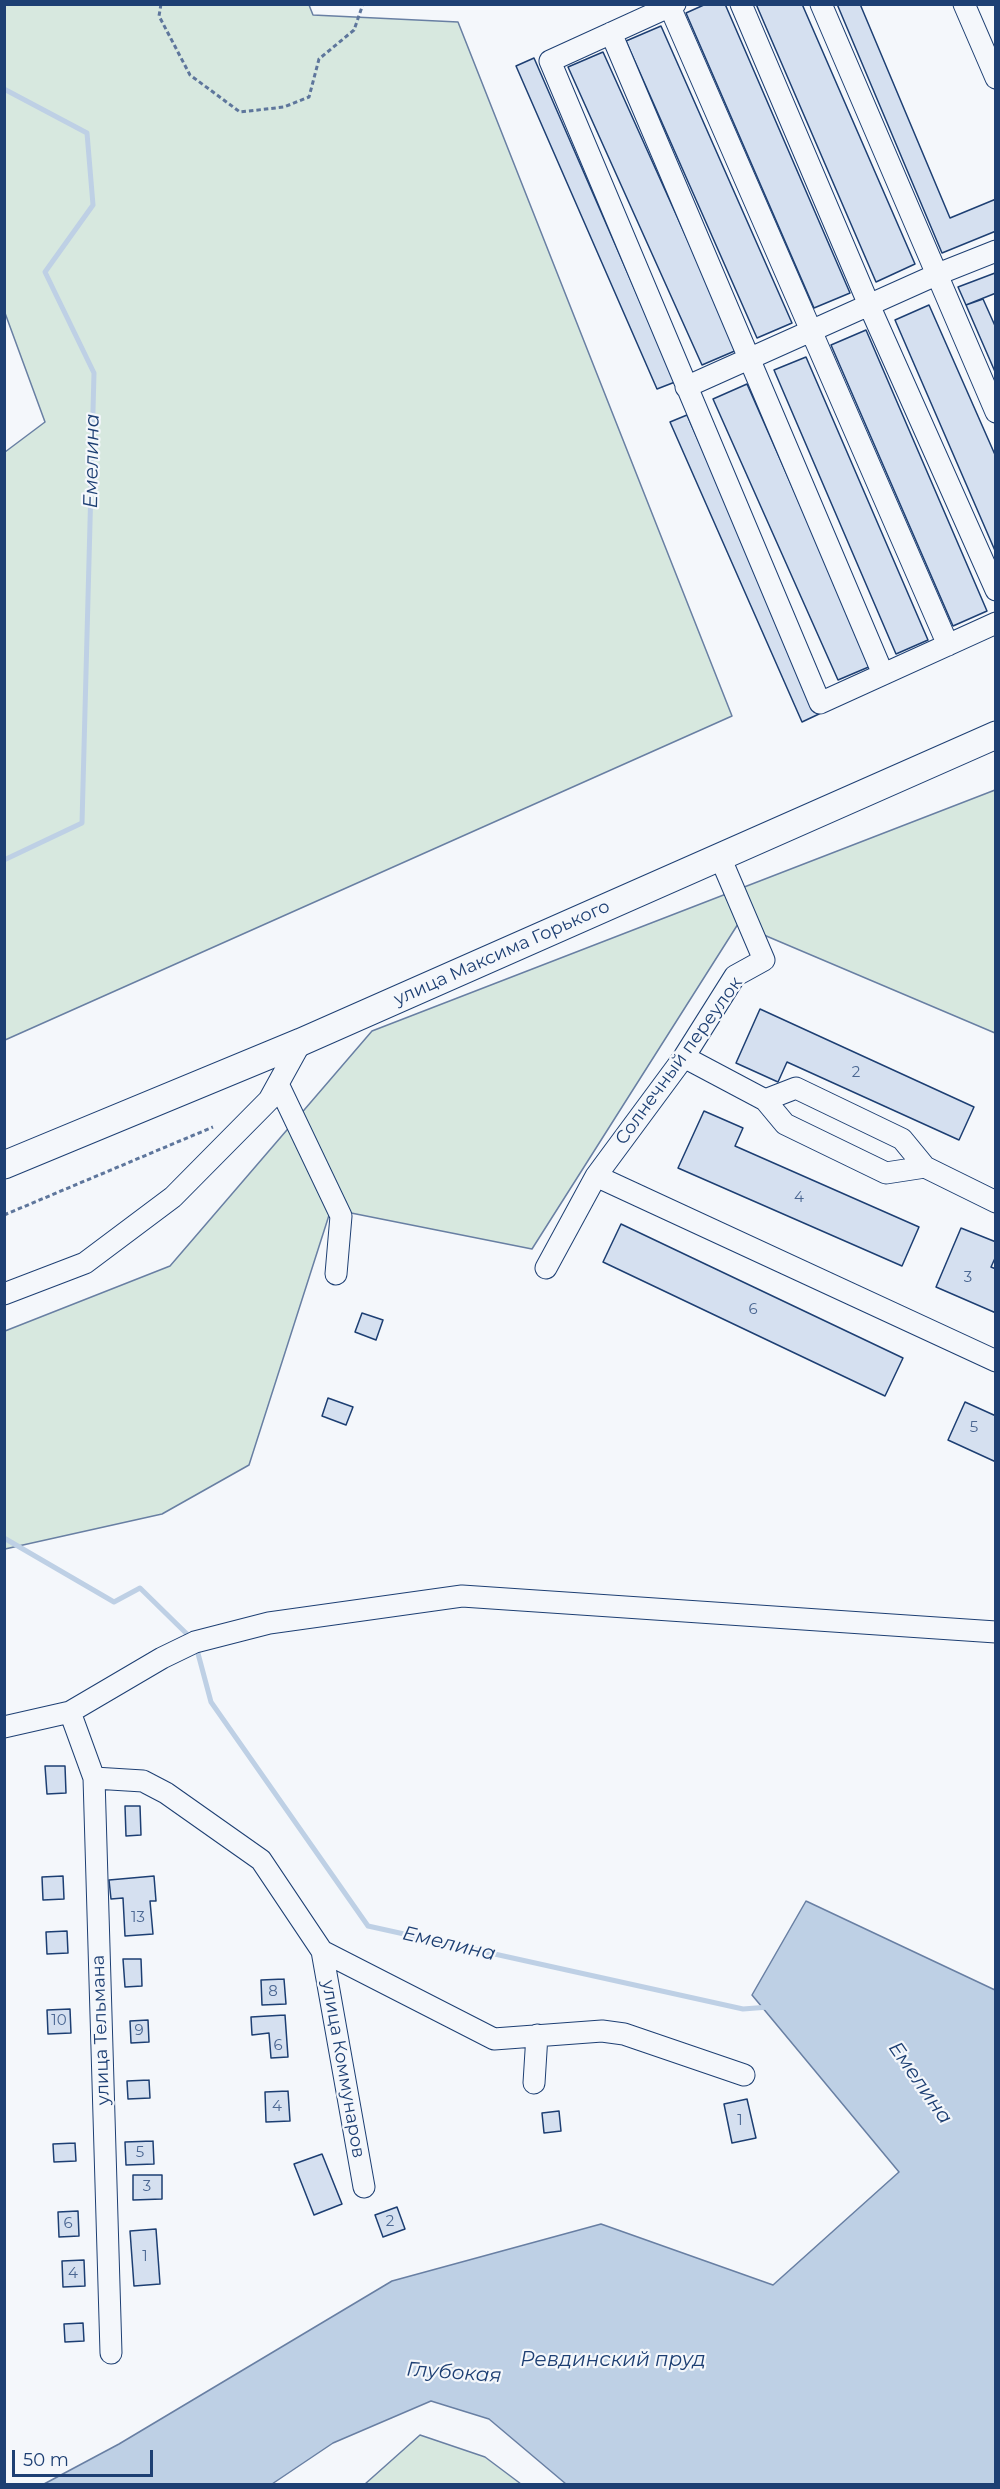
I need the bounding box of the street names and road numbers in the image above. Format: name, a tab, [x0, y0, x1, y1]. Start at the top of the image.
street label: улица Максима Горького	[391, 896, 613, 1010]
street label: Солнечный переулок	[611, 973, 747, 1149]
street label: улица Тельмана	[88, 1955, 114, 2105]
street label: улица Коммунаров	[317, 1978, 369, 2160]

